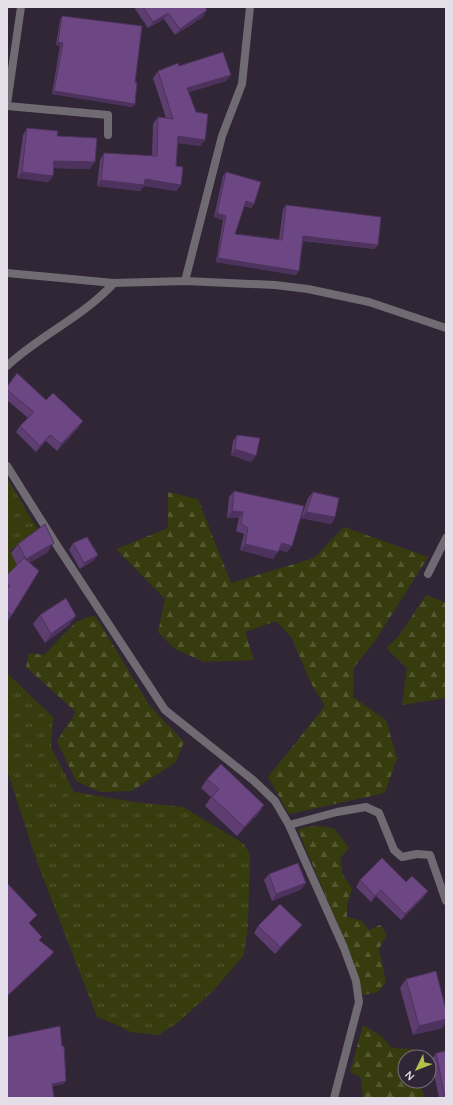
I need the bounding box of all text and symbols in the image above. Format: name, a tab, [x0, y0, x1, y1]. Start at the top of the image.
north arrow	[397, 1049, 437, 1089]
text: N	[402, 1068, 418, 1084]

